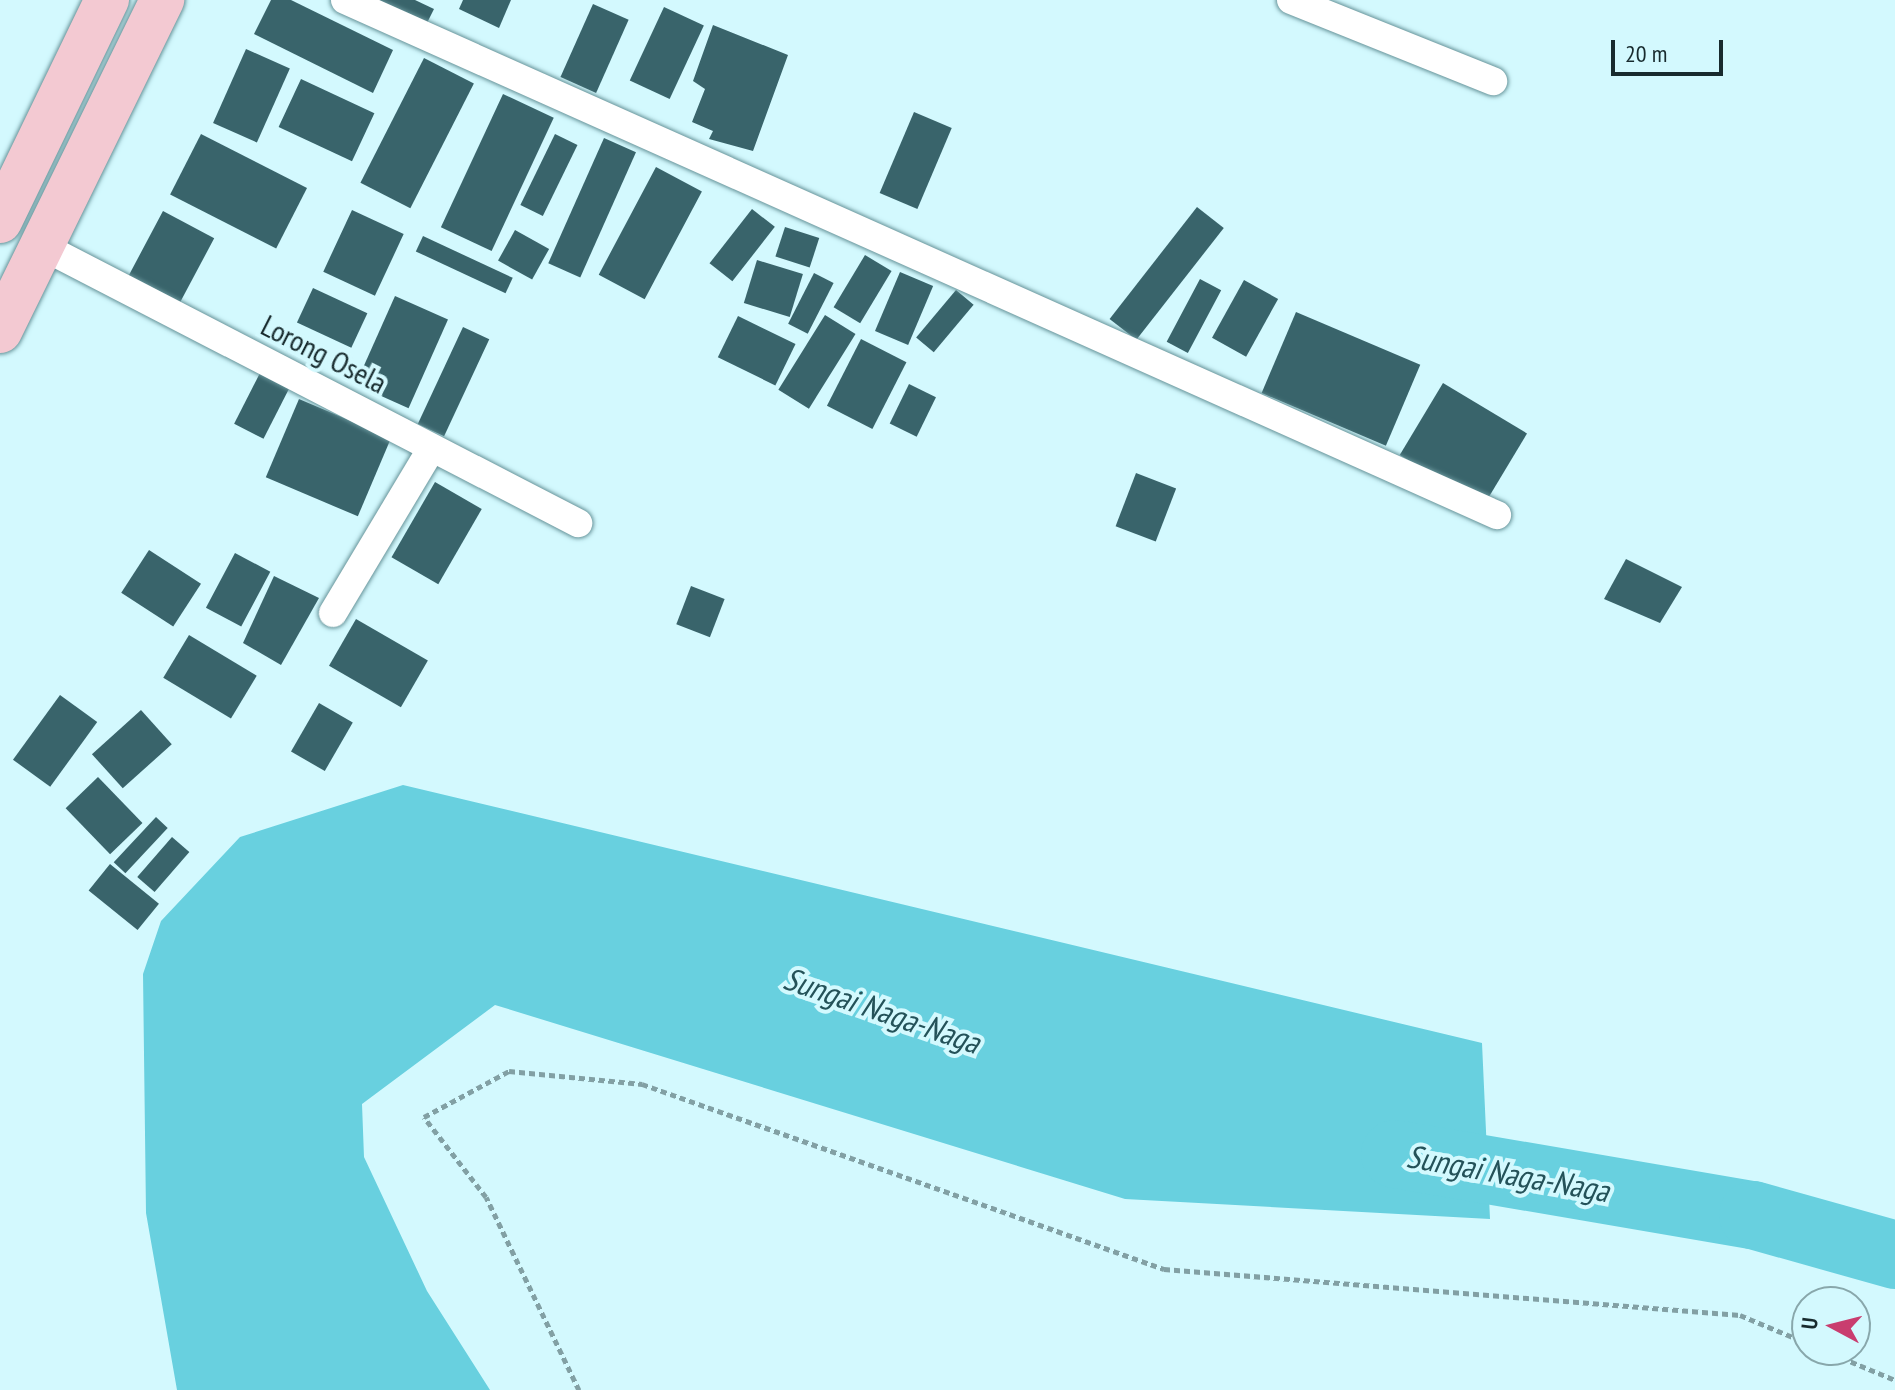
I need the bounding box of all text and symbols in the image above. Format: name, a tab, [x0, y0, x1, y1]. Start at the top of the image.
scale bar	[1615, 24, 1727, 74]
text: 20 m	[1625, 38, 1667, 69]
street label: Lorong Osela	[255, 307, 393, 401]
water label: Sungai Naga-Naga	[779, 959, 985, 1061]
water label: Sungai Naga-Naga	[1404, 1136, 1612, 1210]
north arrow	[1791, 1286, 1871, 1366]
text: U	[1795, 1316, 1824, 1331]

